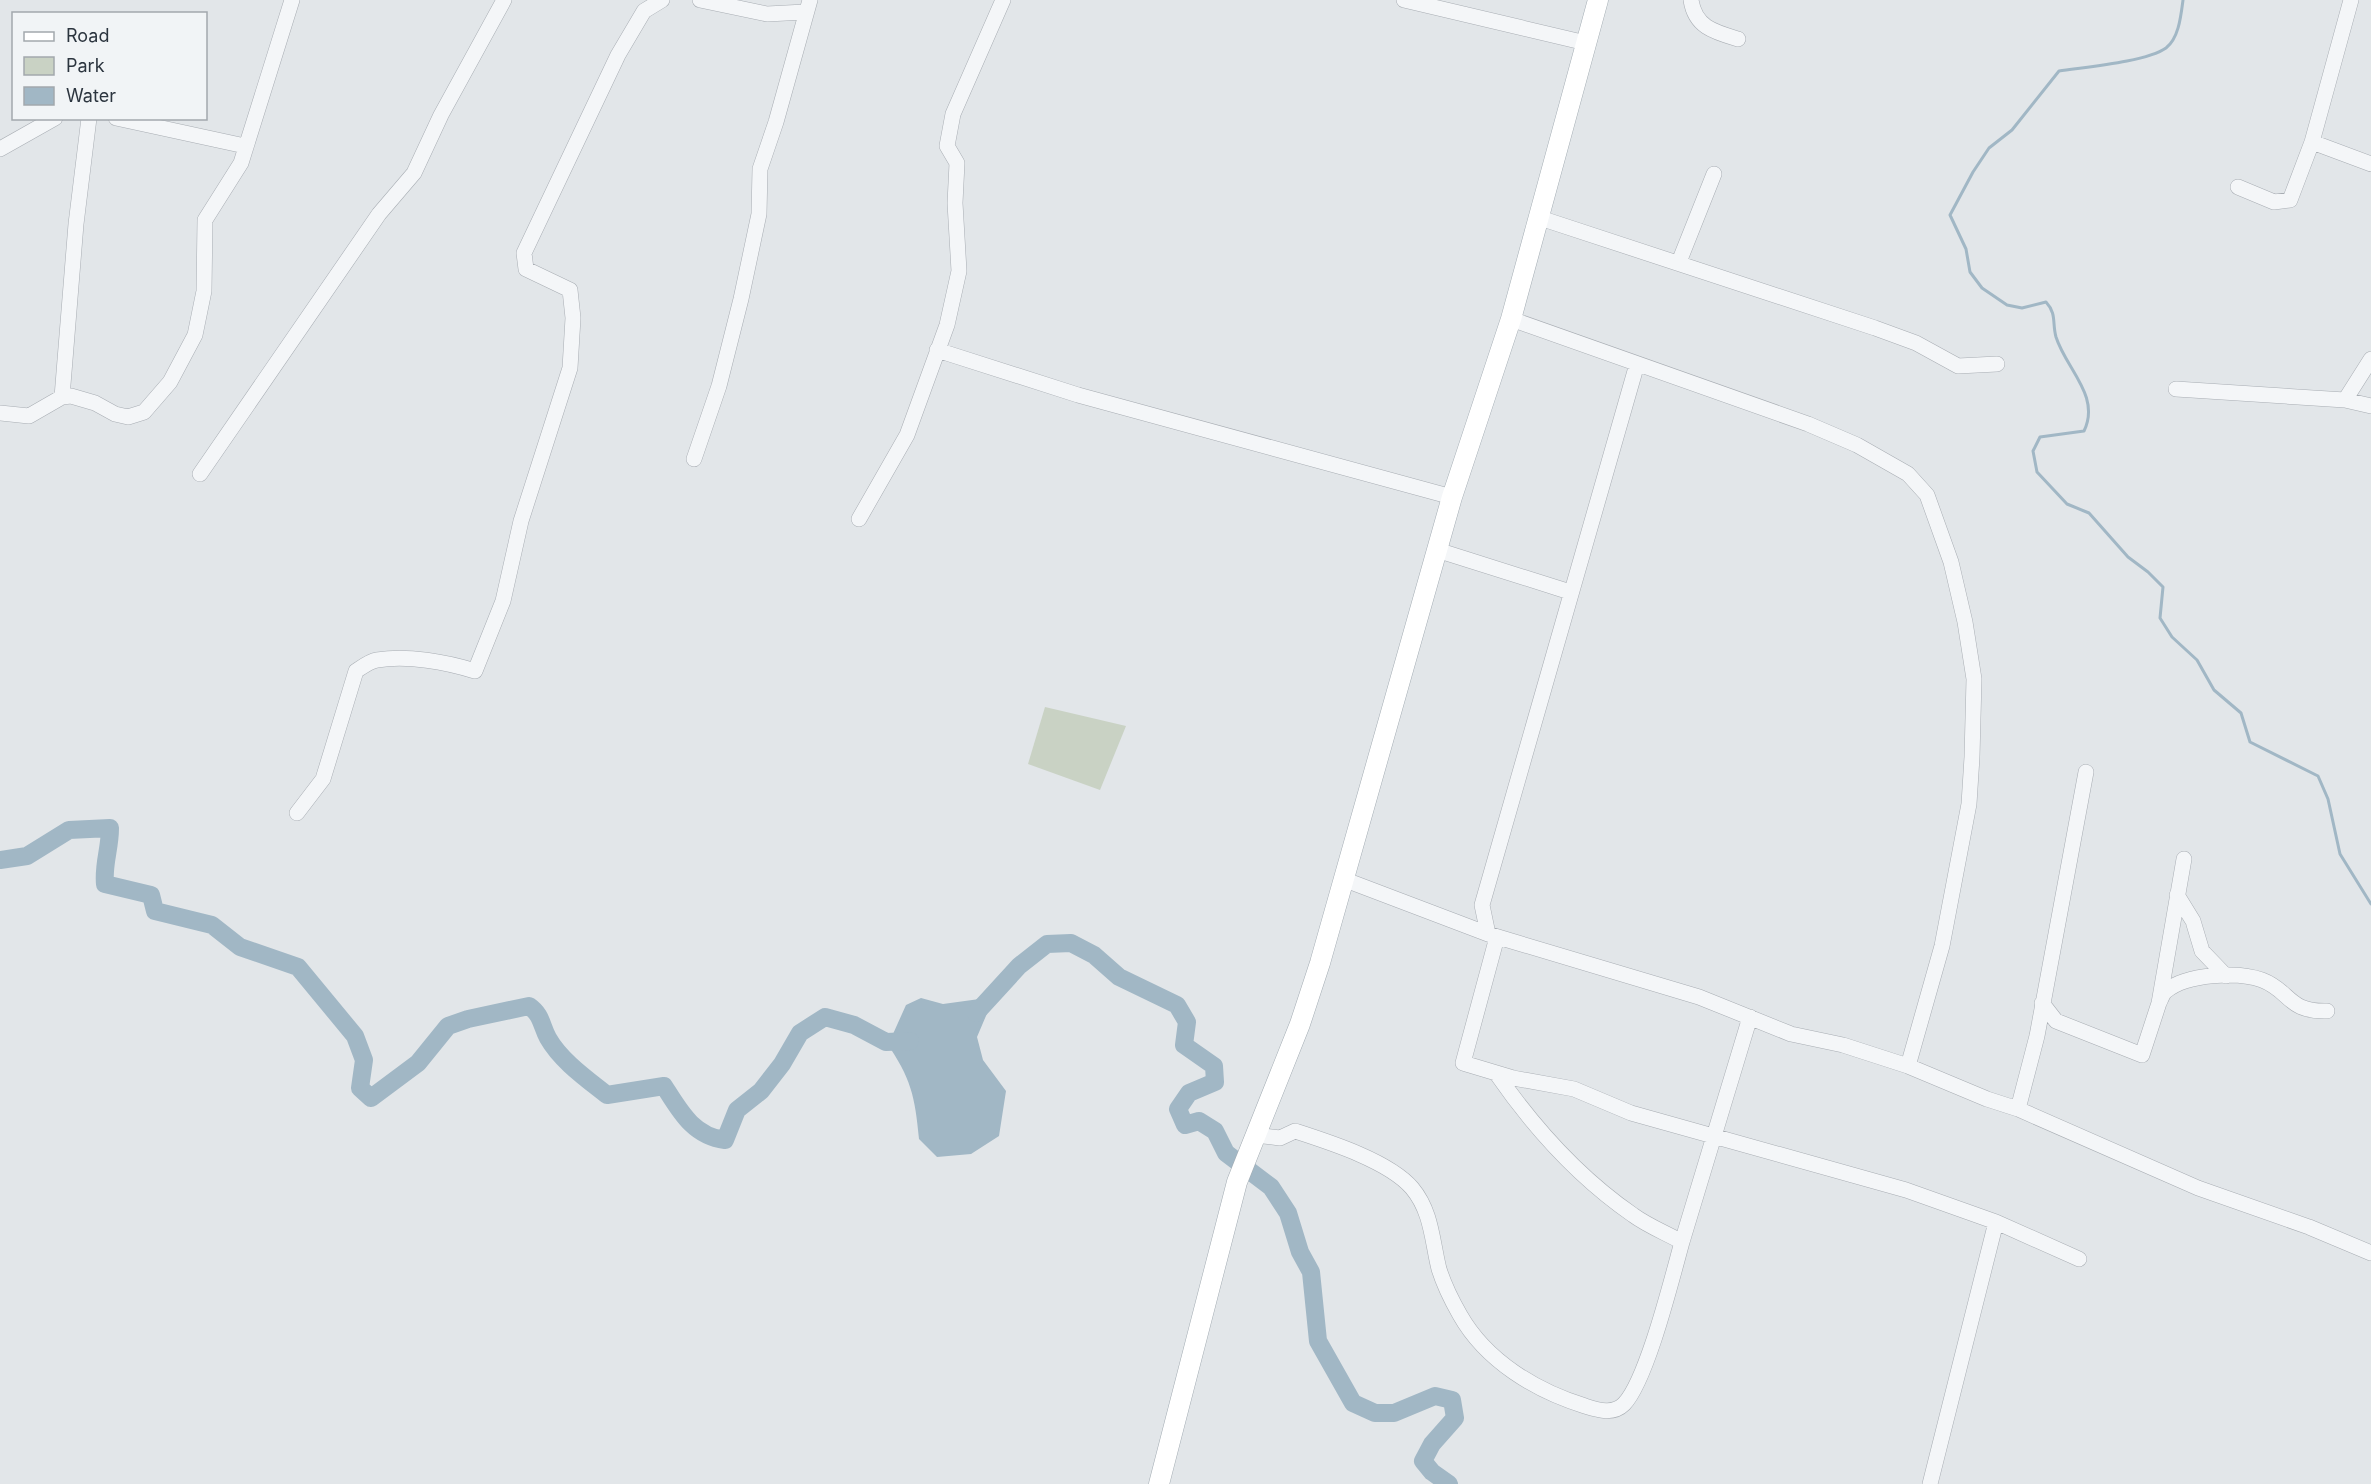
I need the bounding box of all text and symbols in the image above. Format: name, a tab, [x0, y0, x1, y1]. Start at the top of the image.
legend	[12, 12, 207, 120]
text: Road	[66, 25, 109, 46]
text: Park	[66, 55, 105, 76]
text: Water	[66, 85, 116, 106]

